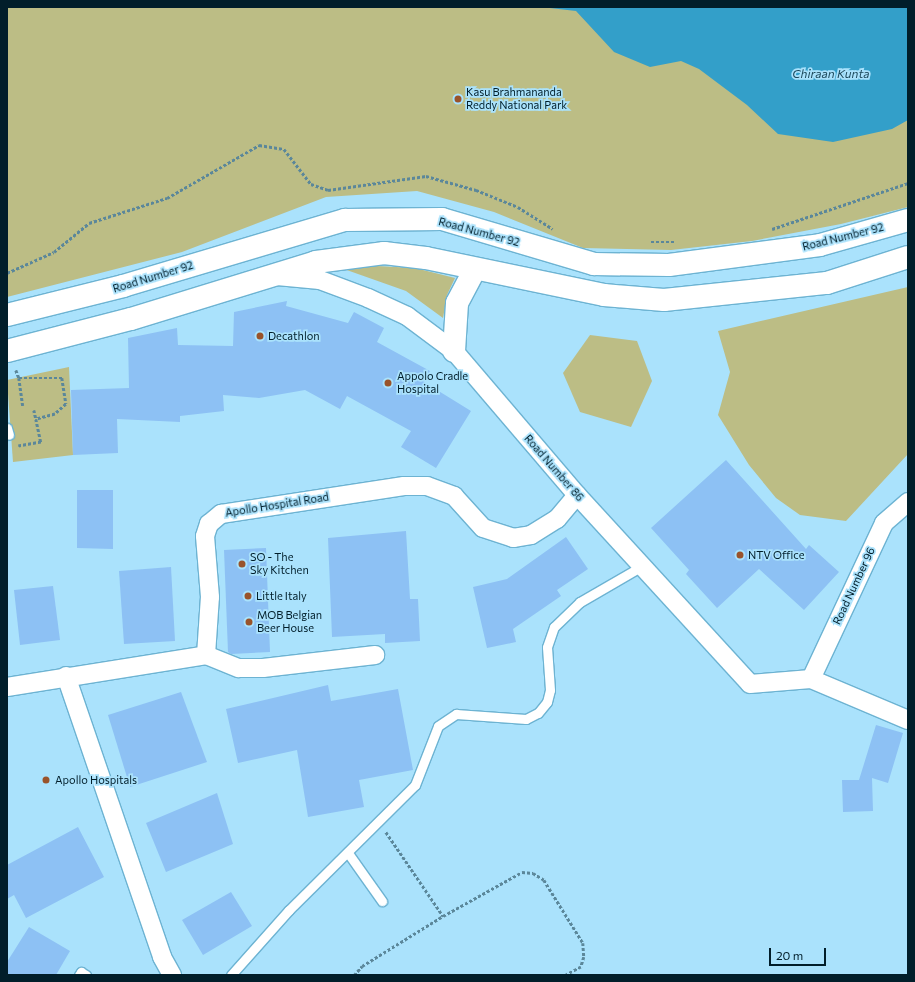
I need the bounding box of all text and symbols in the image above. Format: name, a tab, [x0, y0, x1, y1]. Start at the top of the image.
water label: Chiraan Kunta	[792, 67, 870, 81]
place label: Kasu Brahmananda Reddy National Park	[466, 86, 567, 112]
marker: Kasu Brahmananda Reddy National Park	[453, 94, 463, 104]
street label: Road Number 92	[437, 215, 521, 249]
street label: Road Number 92	[801, 221, 885, 253]
street label: Road Number 92	[111, 258, 195, 296]
place label: Decathlon	[268, 329, 320, 343]
marker: Decathlon	[255, 331, 265, 341]
place label: Appolo Cradle Hospital	[397, 370, 468, 396]
marker: Appolo Cradle Hospital	[382, 377, 394, 389]
street label: Road Number 86	[521, 432, 587, 504]
street label: Apollo Hospital Road	[224, 490, 330, 520]
street label: Road Number 96	[830, 545, 878, 627]
place label: NTV Office	[748, 548, 805, 562]
marker: NTV Office	[735, 550, 745, 560]
place label: SO - The Sky Kitchen	[250, 551, 309, 577]
marker: SO - The Sky Kitchen	[237, 559, 247, 569]
place label: Little Italy	[256, 589, 307, 603]
marker: Little Italy	[243, 591, 253, 601]
place label: MOB Belgian Beer House	[257, 609, 322, 635]
marker: MOB Belgian Beer House	[244, 617, 254, 627]
place label: Apollo Hospitals	[55, 773, 137, 787]
marker: Apollo Hospitals	[40, 774, 52, 786]
scale bar	[771, 940, 828, 966]
text: 20 m	[776, 948, 803, 962]

